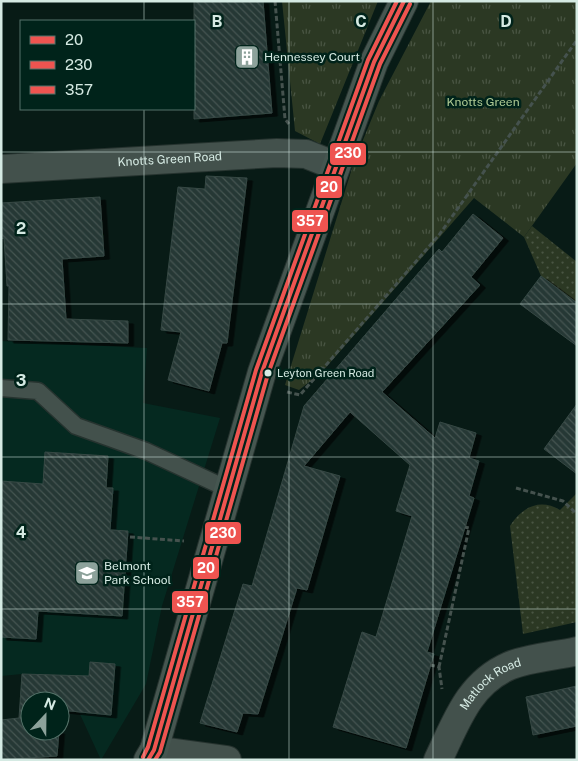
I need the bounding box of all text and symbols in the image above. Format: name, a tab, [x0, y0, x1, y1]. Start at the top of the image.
text: B	[212, 12, 223, 31]
text: C	[355, 12, 367, 31]
text: D	[500, 12, 512, 31]
legend	[20, 20, 195, 110]
text: 20	[65, 31, 83, 48]
building icon: Hennessey Court	[234, 44, 260, 70]
place label: Hennessey Court	[264, 50, 360, 64]
text: 230	[65, 56, 92, 73]
text: 357	[65, 81, 93, 98]
park label: Knotts Green	[446, 95, 520, 109]
line badge: 230	[329, 142, 367, 166]
text: 230	[334, 145, 362, 161]
street label: Knotts Green Road	[117, 149, 222, 169]
line badge: 20	[315, 175, 343, 199]
text: 20	[320, 179, 338, 195]
line badge: 357	[291, 209, 329, 233]
text: 357	[296, 213, 324, 229]
text: 2	[16, 219, 26, 238]
place label: Leyton Green Road	[277, 367, 374, 379]
marker: Leyton Green Road	[263, 368, 273, 378]
text: 3	[16, 371, 26, 390]
line badge: 230	[204, 521, 242, 545]
text: 4	[16, 523, 27, 542]
text: 230	[209, 525, 237, 541]
line badge: 20	[192, 556, 220, 580]
place label: Belmont Park School	[104, 559, 171, 587]
school or university icon: Belmont Park School	[74, 560, 100, 586]
text: 20	[197, 560, 215, 576]
line badge: 357	[171, 590, 209, 614]
text: 357	[176, 594, 204, 610]
street label: Matlock Road	[457, 655, 523, 713]
north arrow	[20, 691, 70, 741]
text: N	[42, 694, 58, 713]

